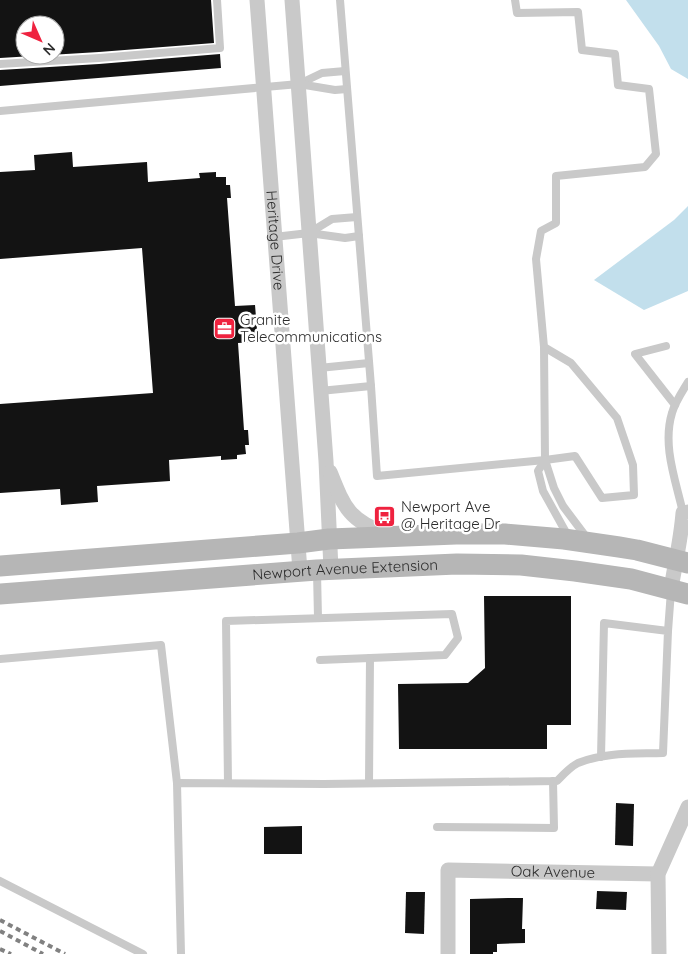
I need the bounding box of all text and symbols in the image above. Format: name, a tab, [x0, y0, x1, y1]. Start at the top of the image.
north arrow	[15, 15, 65, 65]
text: N	[39, 39, 59, 59]
street label: Heritage Drive	[262, 190, 289, 291]
place label: Granite Telecommunications	[240, 310, 382, 346]
office icon: Granite Telecommunications	[212, 317, 236, 341]
place label: Newport Ave @ Heritage Dr	[401, 497, 501, 533]
bus stop icon: Newport Ave @ Heritage Dr	[373, 504, 397, 528]
street label: Newport Avenue Extension	[252, 555, 438, 584]
street label: Oak Avenue	[511, 861, 595, 882]

